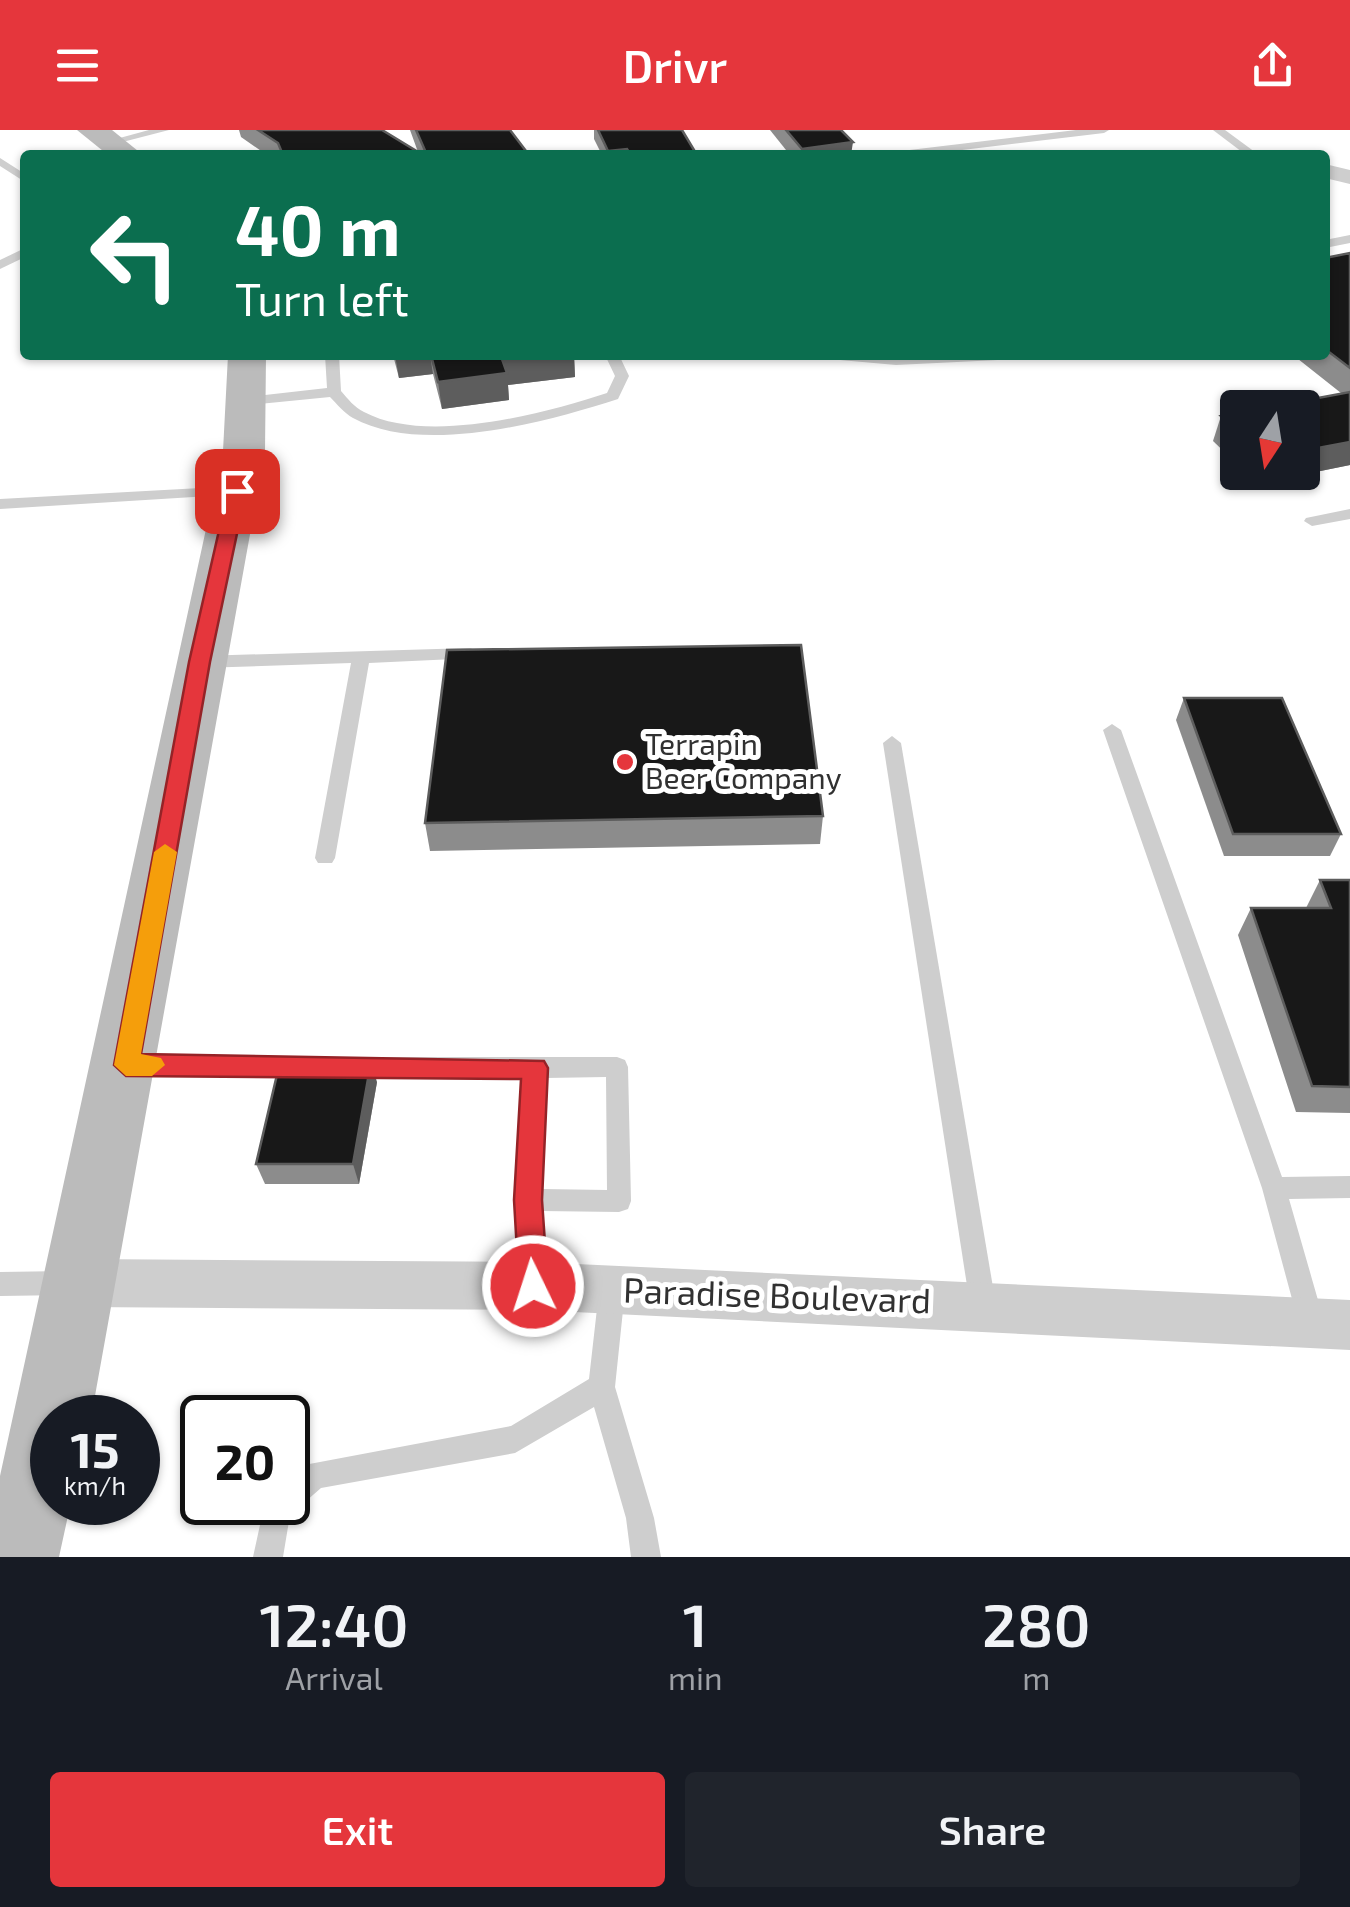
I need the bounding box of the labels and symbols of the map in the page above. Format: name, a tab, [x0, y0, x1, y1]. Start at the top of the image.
north arrow	[1220, 390, 1320, 490]
pin	[195, 449, 280, 534]
place label: Terrapin Beer Company	[645, 725, 842, 795]
marker: Terrapin Beer Company	[614, 751, 636, 773]
position arrow	[481, 1234, 585, 1338]
street label: Paradise Boulevard	[622, 1268, 932, 1320]
speed limit sign: 20	[180, 1395, 310, 1525]

